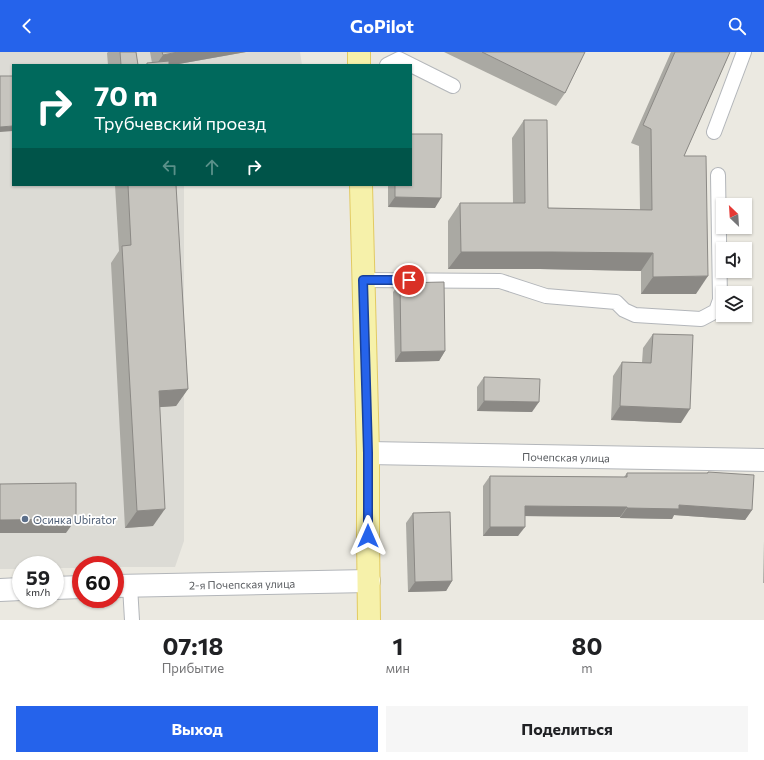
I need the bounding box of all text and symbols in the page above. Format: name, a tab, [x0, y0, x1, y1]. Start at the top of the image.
icon: back	[16, 15, 38, 37]
text: GoPilot	[350, 15, 414, 37]
icon: search	[726, 15, 748, 37]
text: 70 m	[94, 78, 158, 112]
icon: right	[28, 80, 80, 132]
text: Трубчевский проезд	[94, 112, 266, 134]
icon: left	[159, 156, 181, 178]
icon: ahead	[201, 156, 223, 178]
icon: right	[243, 156, 265, 178]
north arrow	[716, 198, 752, 234]
map controls	[716, 198, 752, 322]
button: sound	[716, 242, 752, 278]
pin	[392, 263, 426, 297]
icon: arrive	[398, 269, 420, 291]
button: layers	[716, 286, 752, 322]
street label: Почепская улица	[522, 450, 610, 464]
place label: Осинка Ubirator	[33, 513, 117, 526]
marker: Осинка Ubirator	[20, 514, 30, 524]
position arrow	[347, 515, 389, 557]
speed limit sign: 60	[72, 556, 124, 608]
text: 59	[26, 565, 50, 589]
street label: 2-я Почепская улица	[189, 577, 295, 591]
text: km/h	[26, 586, 50, 598]
text: 07:18	[162, 631, 223, 660]
text: 1	[392, 631, 403, 660]
text: 80	[572, 631, 602, 660]
text: Прибытие	[162, 660, 224, 676]
text: мин	[386, 660, 410, 676]
text: m	[581, 660, 593, 676]
button: Выход	[16, 706, 378, 752]
button: Поделиться	[386, 706, 748, 752]

